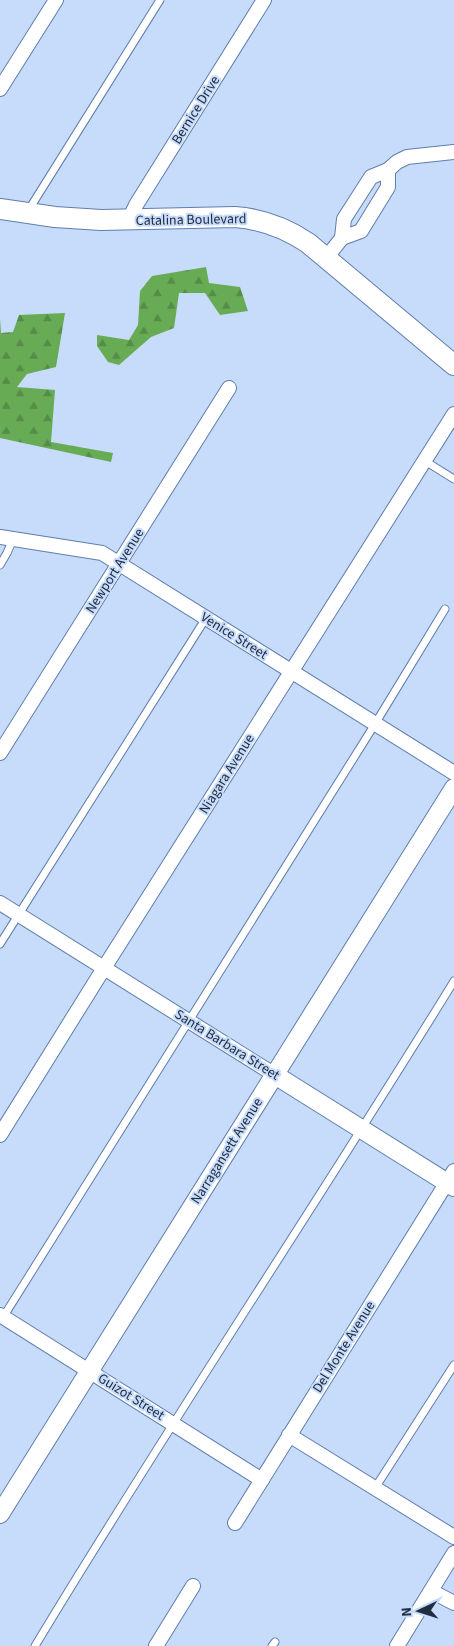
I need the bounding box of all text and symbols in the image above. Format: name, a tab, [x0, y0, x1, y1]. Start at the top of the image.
street label: Bernice Drive	[167, 72, 225, 148]
street label: Catalina Boulevard	[135, 209, 247, 231]
street label: Newport Avenue	[81, 525, 149, 617]
street label: Venice Street	[196, 607, 272, 665]
street label: Niagara Avenue	[194, 730, 260, 818]
street label: Santa Barbara Street	[171, 1005, 284, 1086]
street label: Narragansett Avenue	[186, 1094, 268, 1208]
street label: Del Monte Avenue	[308, 1297, 380, 1397]
street label: Guizot Street	[94, 1369, 169, 1426]
north arrow	[394, 1586, 444, 1636]
text: N	[397, 1606, 417, 1617]

